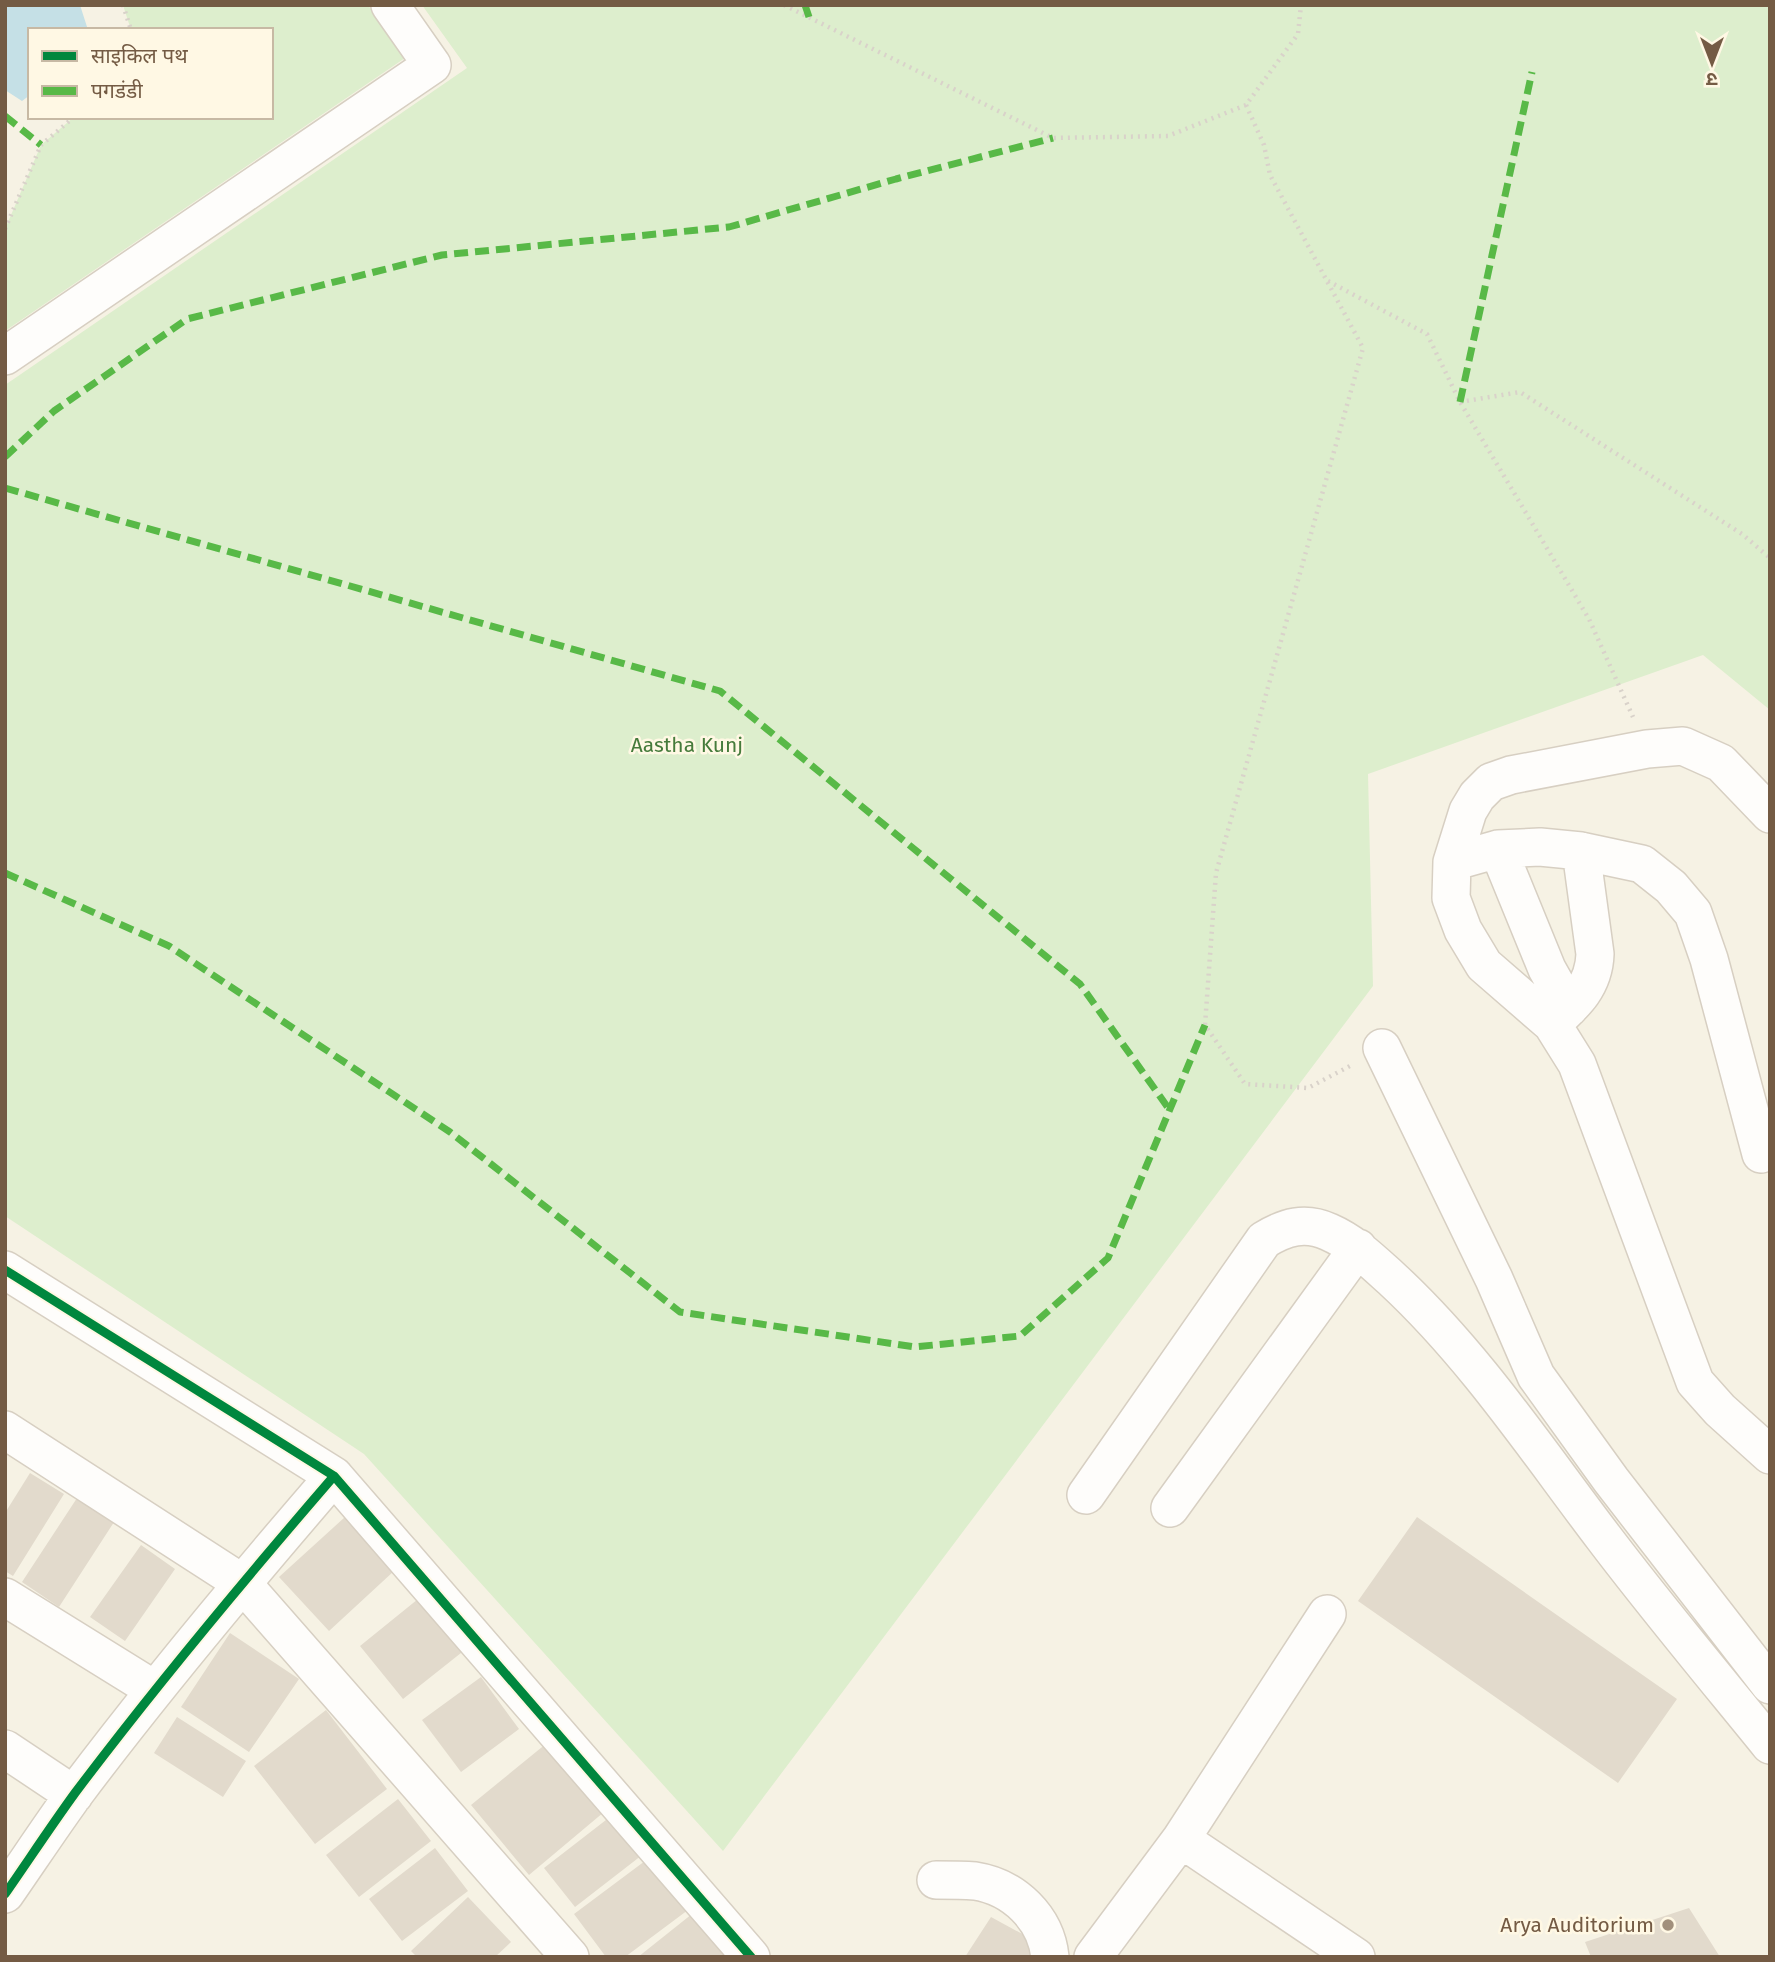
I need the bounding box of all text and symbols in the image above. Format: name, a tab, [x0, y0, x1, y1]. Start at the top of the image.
legend	[28, 28, 273, 119]
north arrow	[1677, 28, 1747, 98]
text: साइकिल पथ	[91, 43, 188, 69]
text: उ	[1706, 68, 1718, 91]
text: पगडंडी	[91, 78, 143, 104]
park label: Aastha Kunj	[631, 732, 743, 758]
place label: Arya Auditorium	[1500, 1912, 1654, 1938]
marker: Arya Auditorium	[1660, 1917, 1676, 1933]

